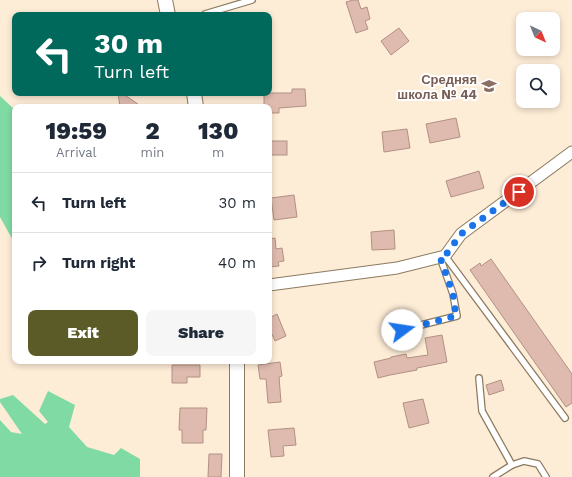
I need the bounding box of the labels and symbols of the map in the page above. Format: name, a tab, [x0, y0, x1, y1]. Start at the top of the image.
north arrow	[516, 12, 560, 56]
place label: Средняя школа № 44	[397, 72, 478, 102]
school or university icon: Средняя школа № 44	[480, 77, 498, 95]
pin	[502, 175, 536, 209]
position arrow	[381, 309, 423, 351]

